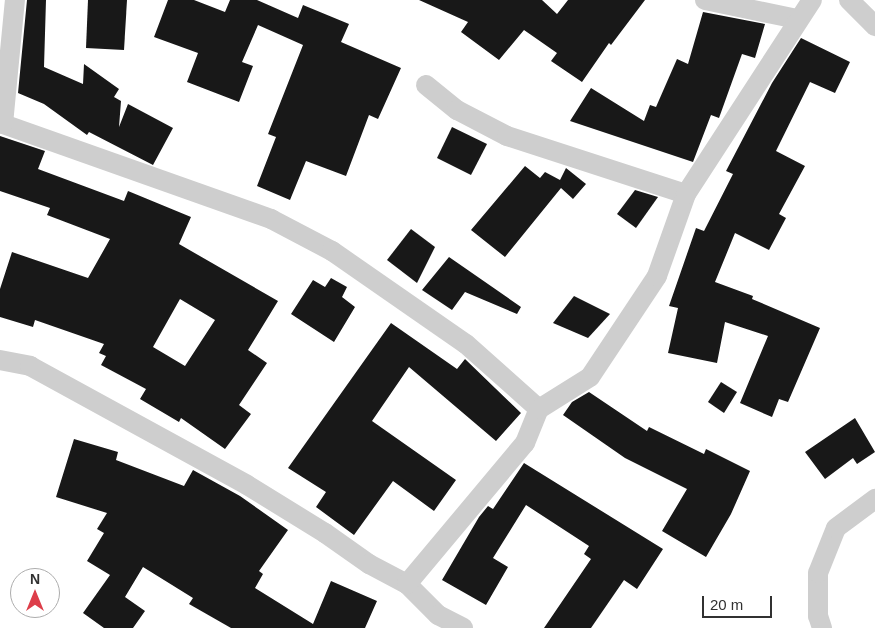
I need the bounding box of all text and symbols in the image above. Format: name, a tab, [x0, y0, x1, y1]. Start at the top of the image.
north arrow	[10, 568, 60, 618]
text: N	[30, 571, 40, 587]
scale bar	[705, 586, 775, 618]
text: 20 m	[710, 596, 743, 613]

